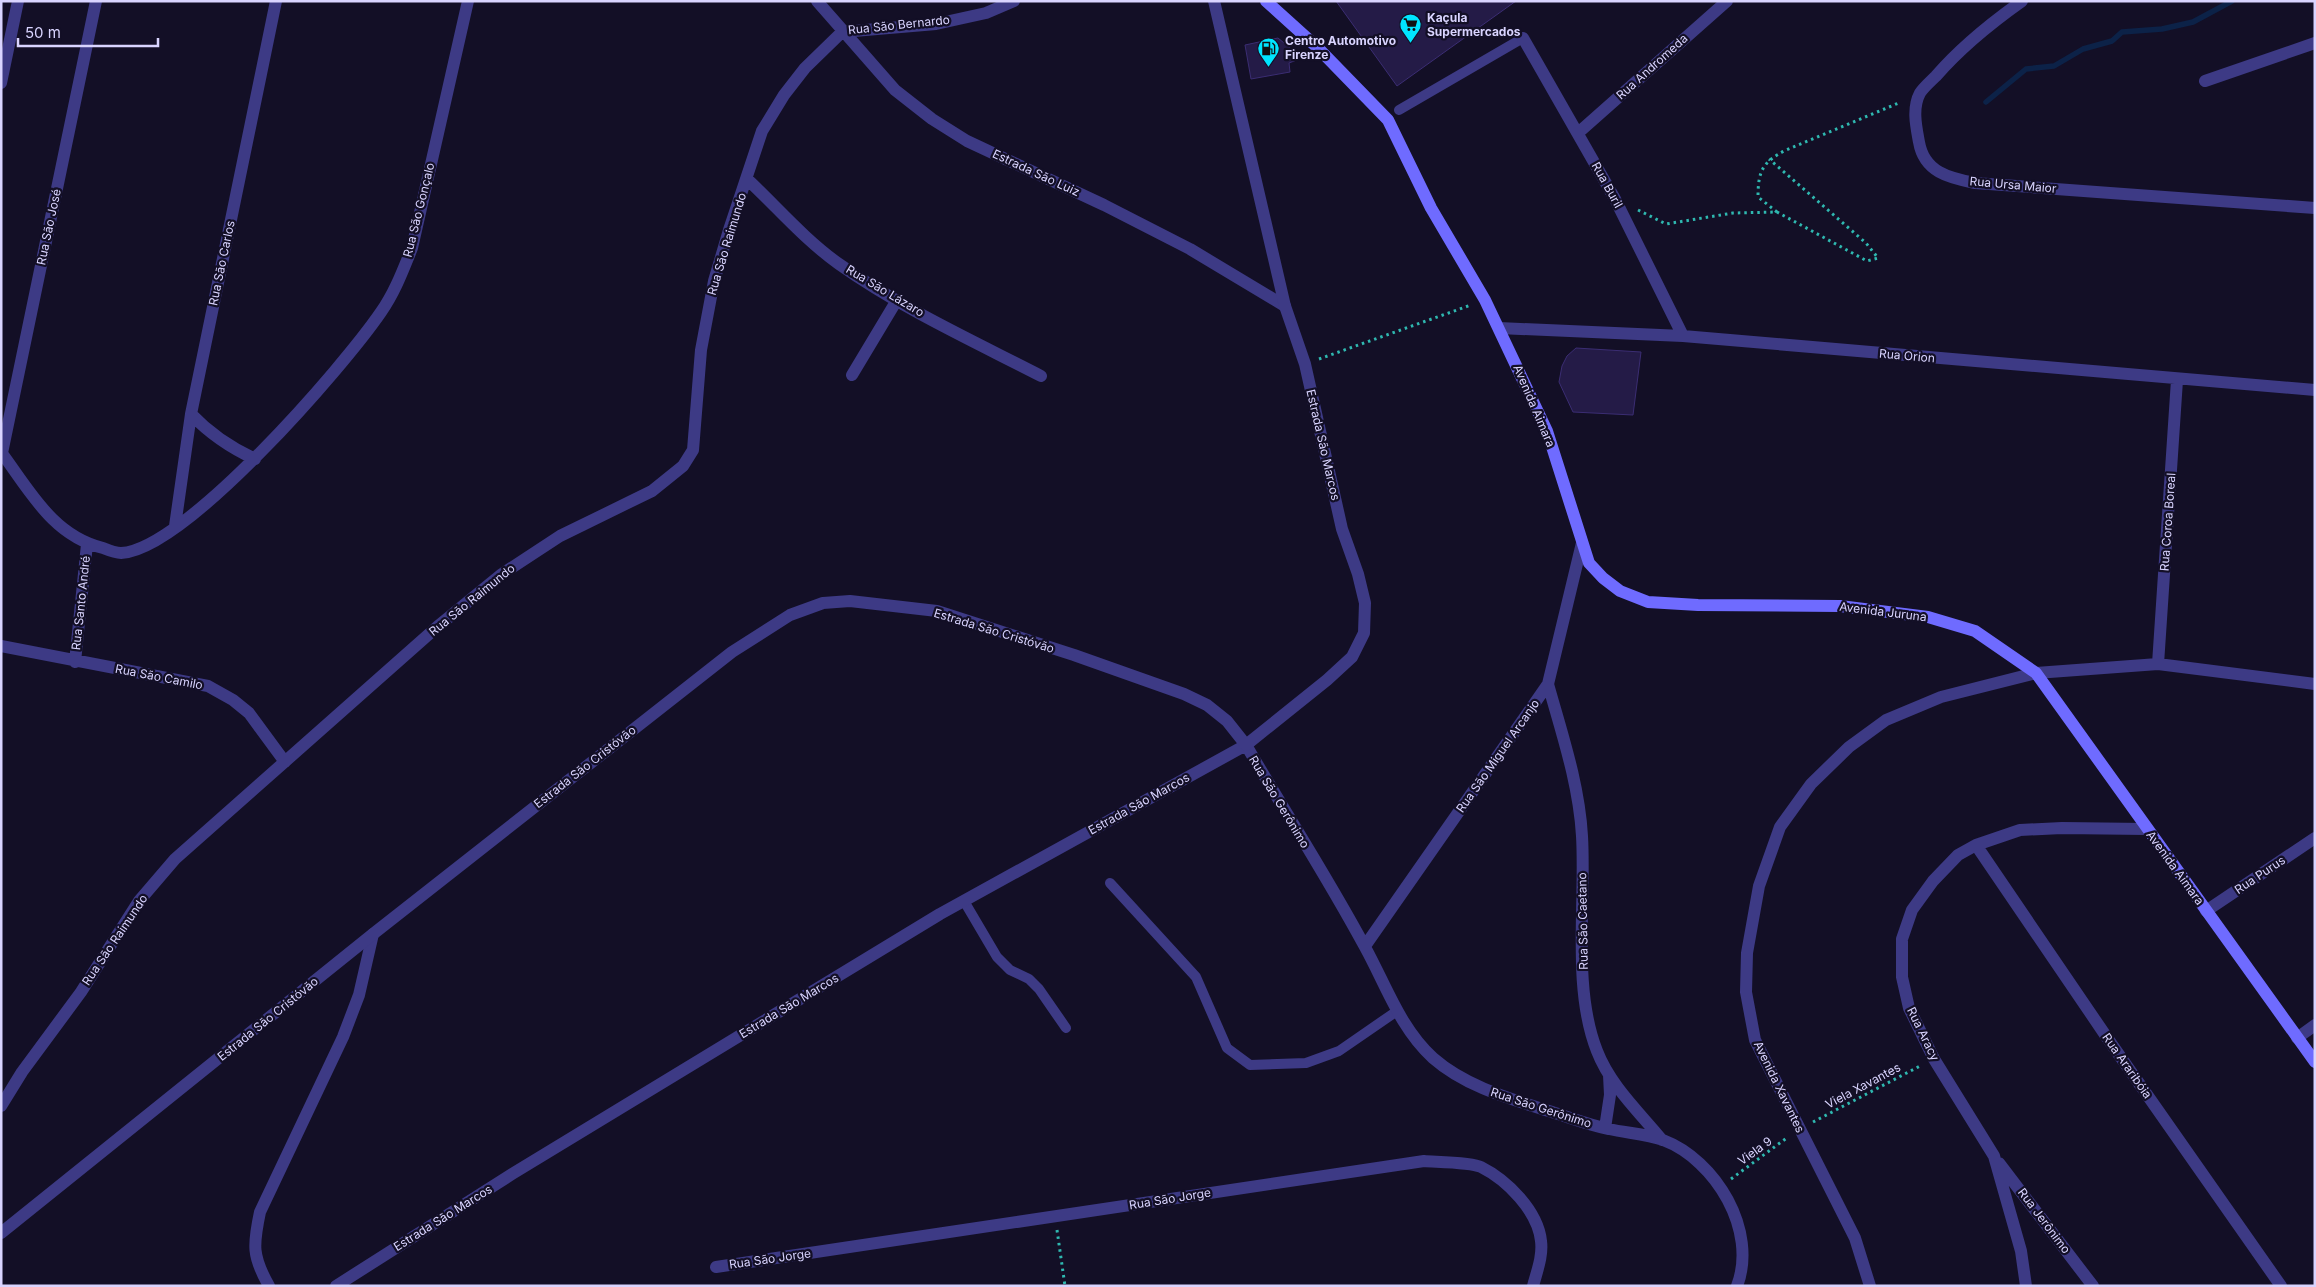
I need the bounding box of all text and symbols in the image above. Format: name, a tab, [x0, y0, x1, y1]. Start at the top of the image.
place label: Kaçula Supermercados	[1427, 10, 1521, 39]
street label: Rua São Bernardo	[847, 12, 951, 37]
supermarket icon: Kaçula Supermercados	[1399, 13, 1423, 44]
scale bar	[18, 15, 158, 47]
text: 50 m	[25, 23, 61, 42]
street label: Rua Andromeda	[1613, 31, 1690, 103]
place label: Centro Automotivo Firenze	[1285, 33, 1396, 62]
fuel station icon: Centro Automotivo Firenze	[1257, 36, 1281, 67]
street label: Estrada São Luiz	[990, 146, 1082, 199]
street label: Rua Buril	[1589, 159, 1626, 210]
street label: Rua São Gonçalo	[400, 161, 438, 259]
street label: Rua Ursa Maior	[1969, 173, 2058, 196]
street label: Rua São José	[33, 188, 64, 266]
street label: Rua São Raimundo	[704, 191, 749, 297]
street label: Rua São Carlos	[205, 219, 238, 307]
street label: Rua São Lázaro	[844, 261, 927, 320]
street label: Rua Orion	[1878, 346, 1936, 365]
street label: Avenida Aimara	[1510, 362, 1559, 449]
street label: Estrada São Marcos	[1303, 388, 1344, 502]
street label: Rua Coroa Boreal	[2157, 472, 2178, 572]
street label: Rua Santo André	[68, 555, 93, 651]
street label: Rua São Raimundo	[426, 560, 518, 639]
street label: Avenida Juruna	[1839, 599, 1928, 624]
street label: Estrada São Cristóvão	[932, 605, 1056, 656]
street label: Rua São Camilo	[114, 661, 204, 692]
street label: Rua São Miguel Arcanjo	[1453, 696, 1542, 815]
street label: Estrada São Cristóvão	[531, 722, 639, 811]
street label: Rua São Gerônimo	[1246, 753, 1313, 851]
street label: Estrada São Marcos	[1085, 769, 1192, 838]
street label: Avenida Aimara	[2143, 828, 2207, 908]
street label: Rua Purus	[2232, 852, 2288, 897]
street label: Rua São Caetano	[1574, 872, 1591, 970]
street label: Rua São Raimundo	[79, 891, 151, 988]
street label: Estrada São Marcos	[736, 970, 841, 1041]
street label: Estrada São Cristóvão	[214, 973, 321, 1064]
street label: Rua Aracy	[1904, 1004, 1943, 1063]
street label: Rua Araribóia	[2099, 1030, 2155, 1101]
street label: Avenida Xavantes	[1751, 1038, 1808, 1135]
street label: Viela Xavantes	[1823, 1059, 1903, 1112]
street label: Rua São Gerônimo	[1489, 1084, 1593, 1131]
street label: Viela 9	[1735, 1133, 1775, 1168]
street label: Estrada São Marcos	[391, 1181, 495, 1254]
street label: Rua São Jorge	[1128, 1185, 1212, 1212]
street label: Rua Jerônimo	[2015, 1185, 2074, 1256]
street label: Rua São Jorge	[728, 1245, 812, 1272]

